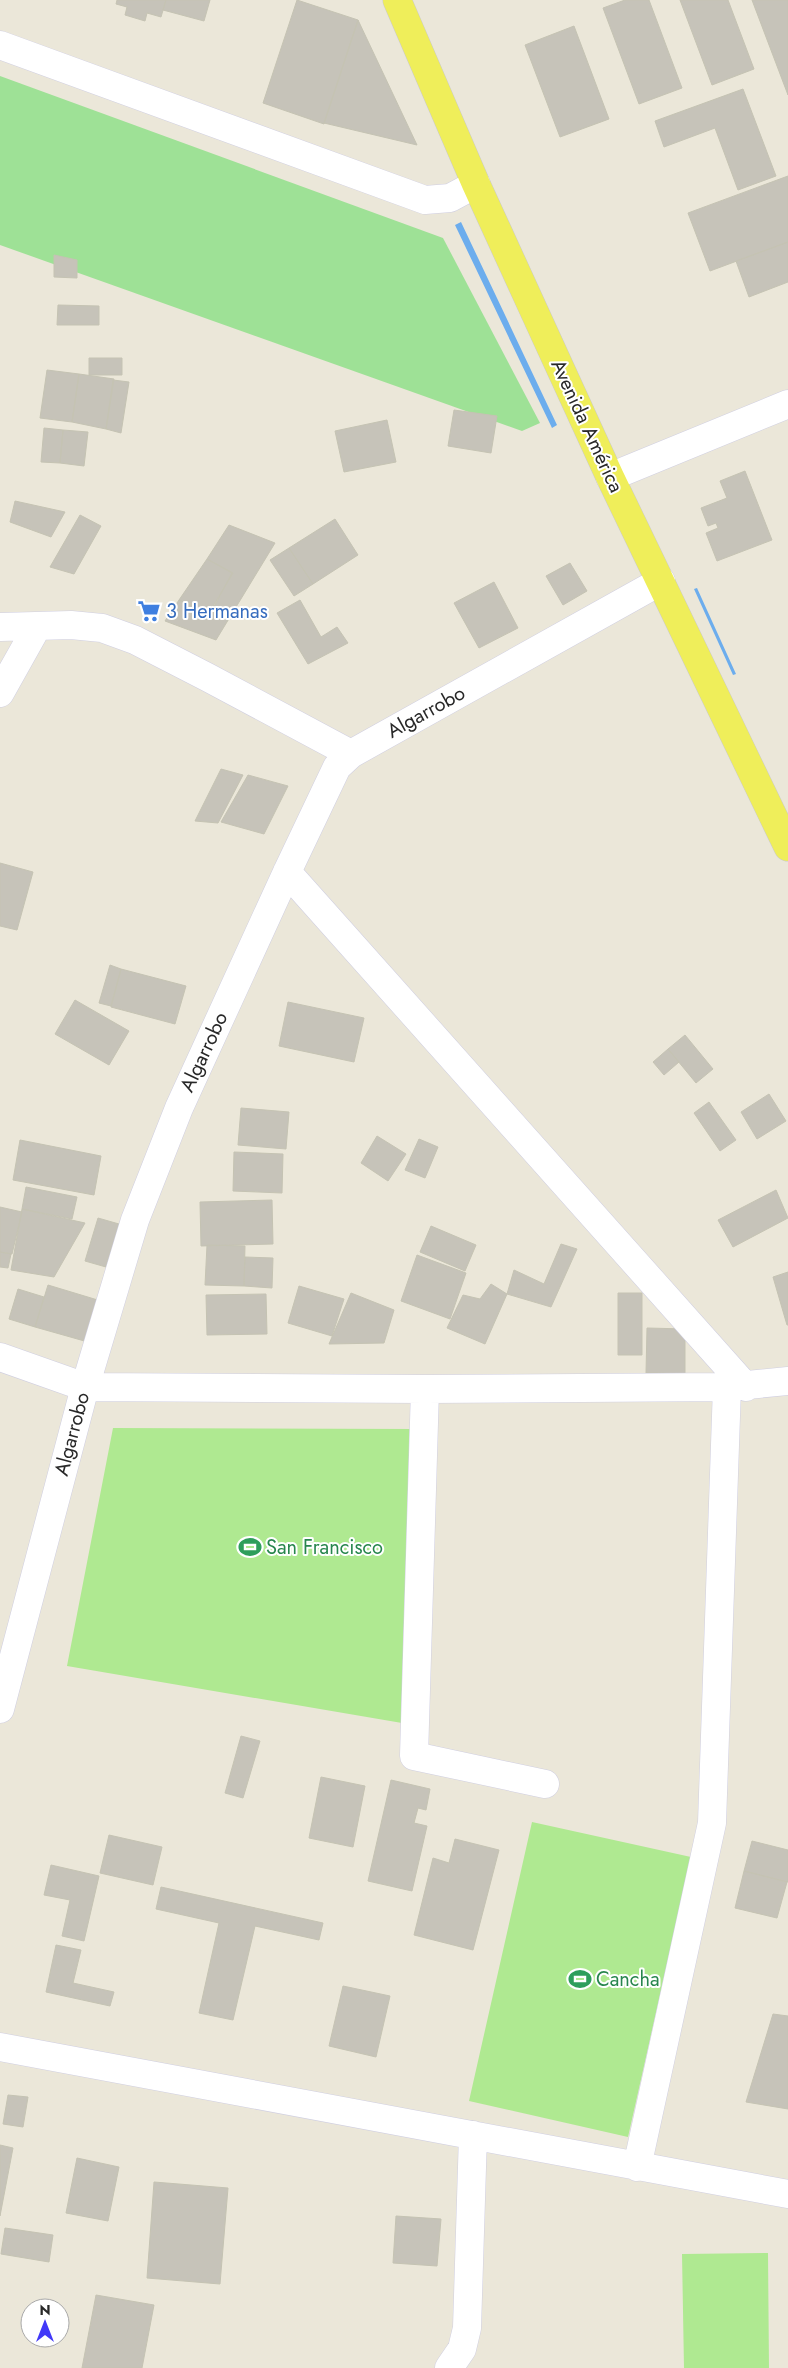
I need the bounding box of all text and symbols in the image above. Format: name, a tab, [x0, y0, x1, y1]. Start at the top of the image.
street label: Avenida América	[543, 355, 631, 497]
place label: 3 Hermanas	[166, 597, 268, 626]
supermarket icon: 3 Hermanas	[136, 598, 162, 624]
street label: Algarrobo	[382, 679, 470, 745]
street label: Algarrobo	[173, 1007, 235, 1097]
street label: Algarrobo	[47, 1389, 97, 1479]
place label: San Francisco	[266, 1533, 383, 1562]
sports icon: San Francisco	[237, 1534, 263, 1560]
place label: Cancha	[596, 1965, 660, 1994]
sports icon: Cancha	[567, 1966, 593, 1992]
north arrow	[20, 2298, 70, 2348]
text: N	[39, 2300, 51, 2320]

